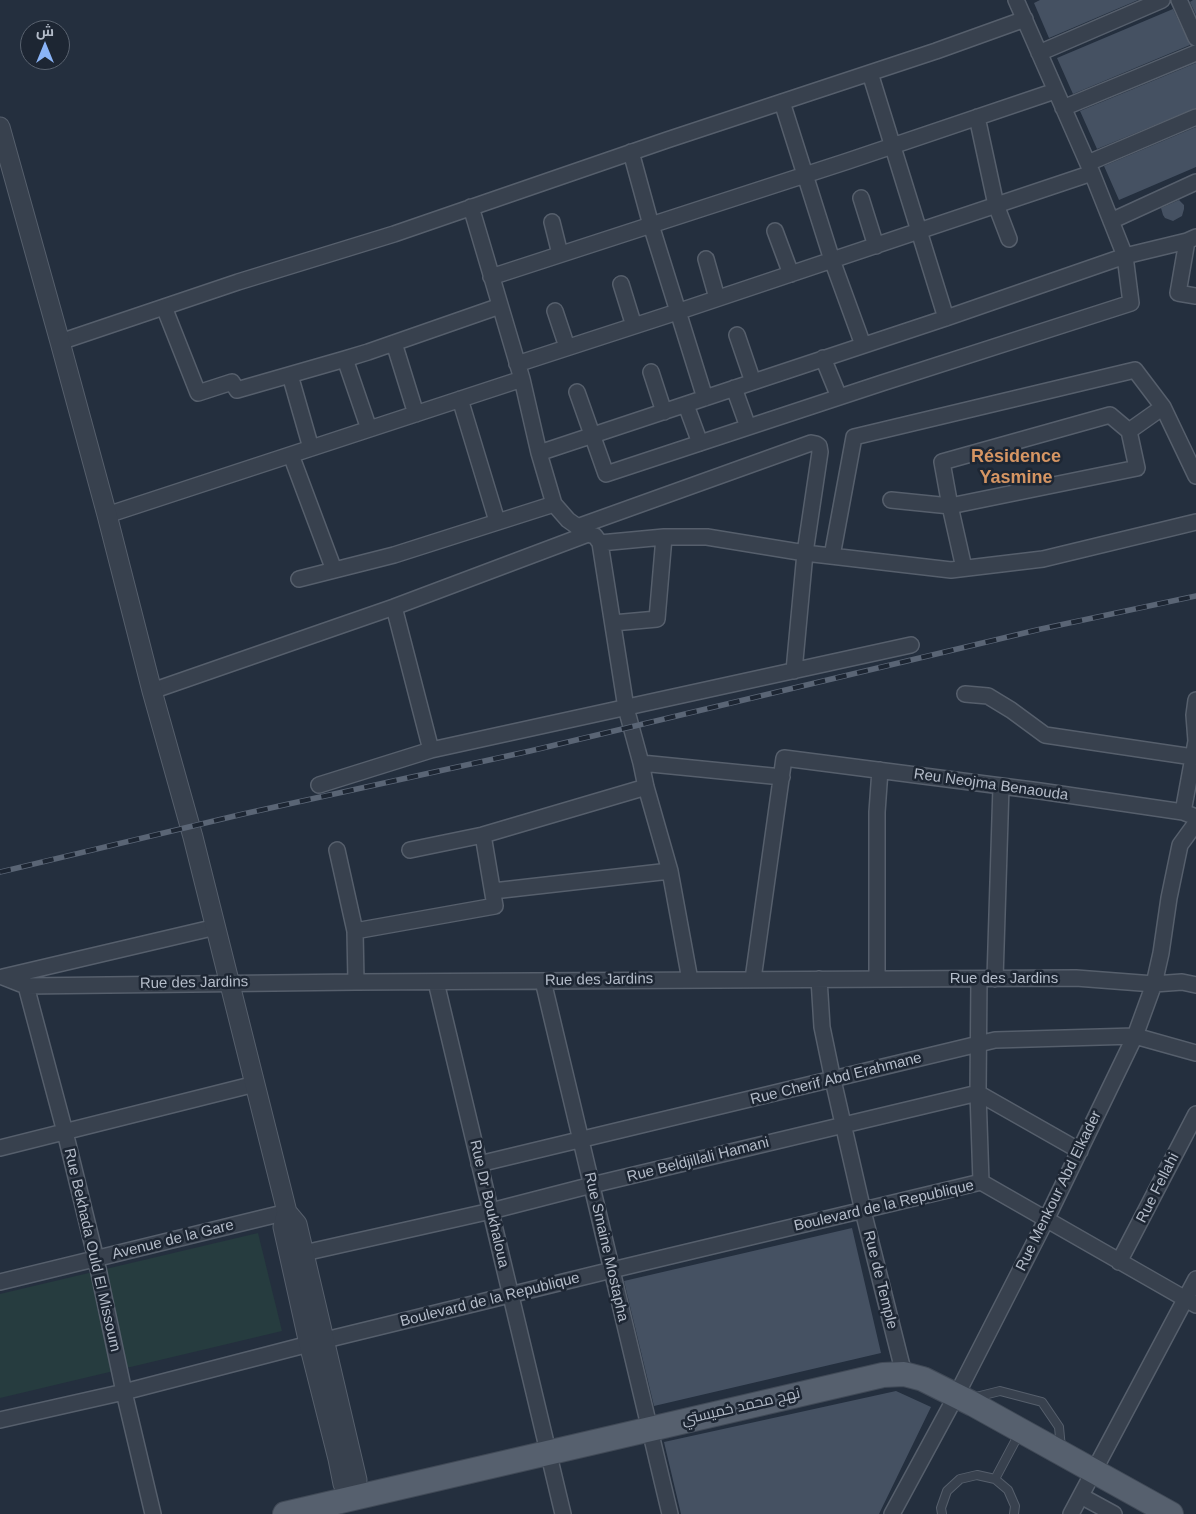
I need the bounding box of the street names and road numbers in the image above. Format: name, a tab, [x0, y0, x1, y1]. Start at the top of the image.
street label: Reu Neojma Benaouda	[913, 765, 1069, 805]
street label: Rue des Jardins	[545, 970, 653, 990]
street label: Rue des Jardins	[950, 970, 1058, 988]
street label: Rue des Jardins	[140, 973, 248, 993]
street label: Rue Cherif Abd Erahmane	[748, 1049, 924, 1109]
street label: Rue Menkour Abd Elkader	[1012, 1108, 1106, 1274]
street label: Rue Beldjillali Hamani	[625, 1134, 771, 1186]
street label: Rue Dr Boukhaloua	[466, 1138, 512, 1270]
street label: Rue Bekhada Ould El Missoum	[60, 1146, 124, 1354]
street label: Rue Fellahi	[1133, 1150, 1183, 1226]
street label: Rue Smaine Mostapha	[580, 1171, 632, 1323]
street label: Boulevard de la Republique	[792, 1177, 976, 1235]
street label: Avenue de la Gare	[110, 1216, 236, 1264]
street label: Rue de Temple	[859, 1229, 901, 1331]
street label: Boulevard de la Republique	[398, 1269, 582, 1331]
street label: نهج محمد خميستي	[680, 1385, 802, 1429]

